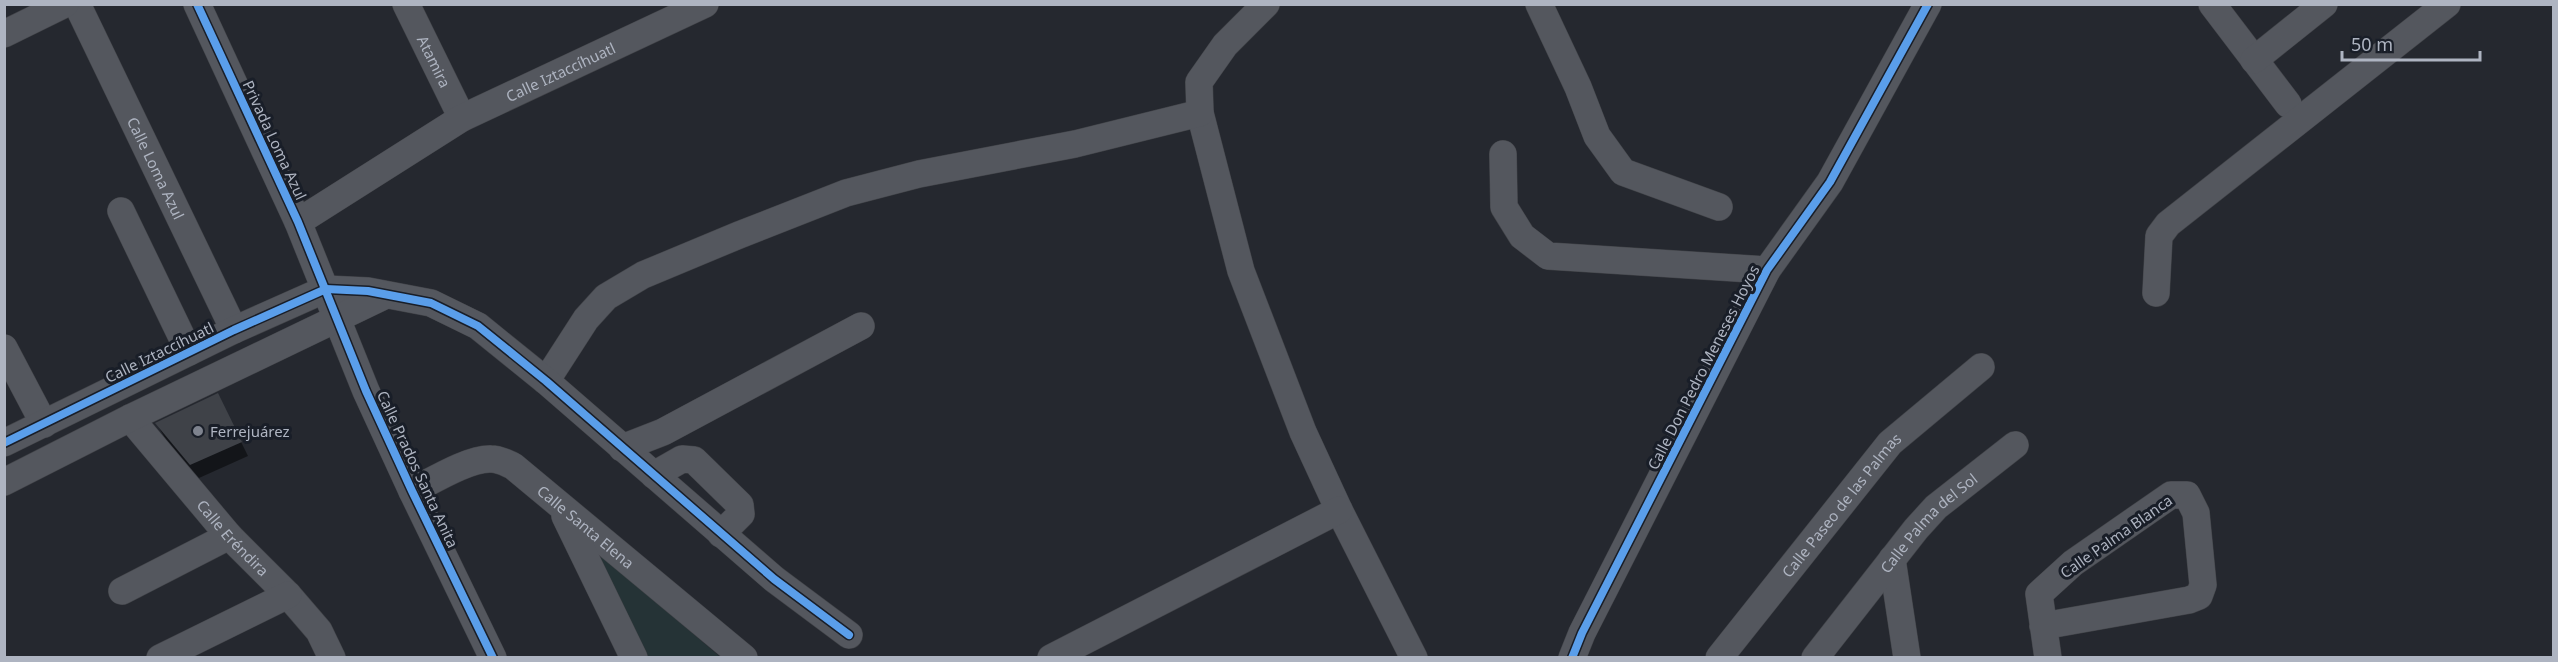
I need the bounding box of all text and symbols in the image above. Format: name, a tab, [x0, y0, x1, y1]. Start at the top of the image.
scale bar	[2342, 24, 2480, 62]
street label: Atamira	[413, 32, 455, 91]
text: 50 m	[2351, 32, 2393, 56]
street label: Calle Iztaccíhuatl	[503, 38, 618, 106]
street label: Privada Loma Azul	[239, 77, 311, 203]
street label: Calle Loma Azul	[123, 114, 189, 222]
street label: Calle Don Pedro Meneses Hoyos	[1643, 261, 1763, 473]
street label: Calle Iztaccíhuatl	[101, 317, 217, 387]
street label: Calle Prados Santa Anita	[373, 387, 463, 551]
place label: Ferrejuárez	[210, 421, 290, 441]
marker: Ferrejuárez	[191, 424, 205, 438]
street label: Calle Paseo de las Palmas	[1777, 428, 1905, 581]
street label: Calle Palma del Sol	[1875, 468, 1981, 577]
street label: Calle Santa Elena	[533, 480, 638, 573]
street label: Calle Palma Blanca	[2056, 490, 2176, 582]
street label: Calle Eréndira	[193, 495, 273, 580]

